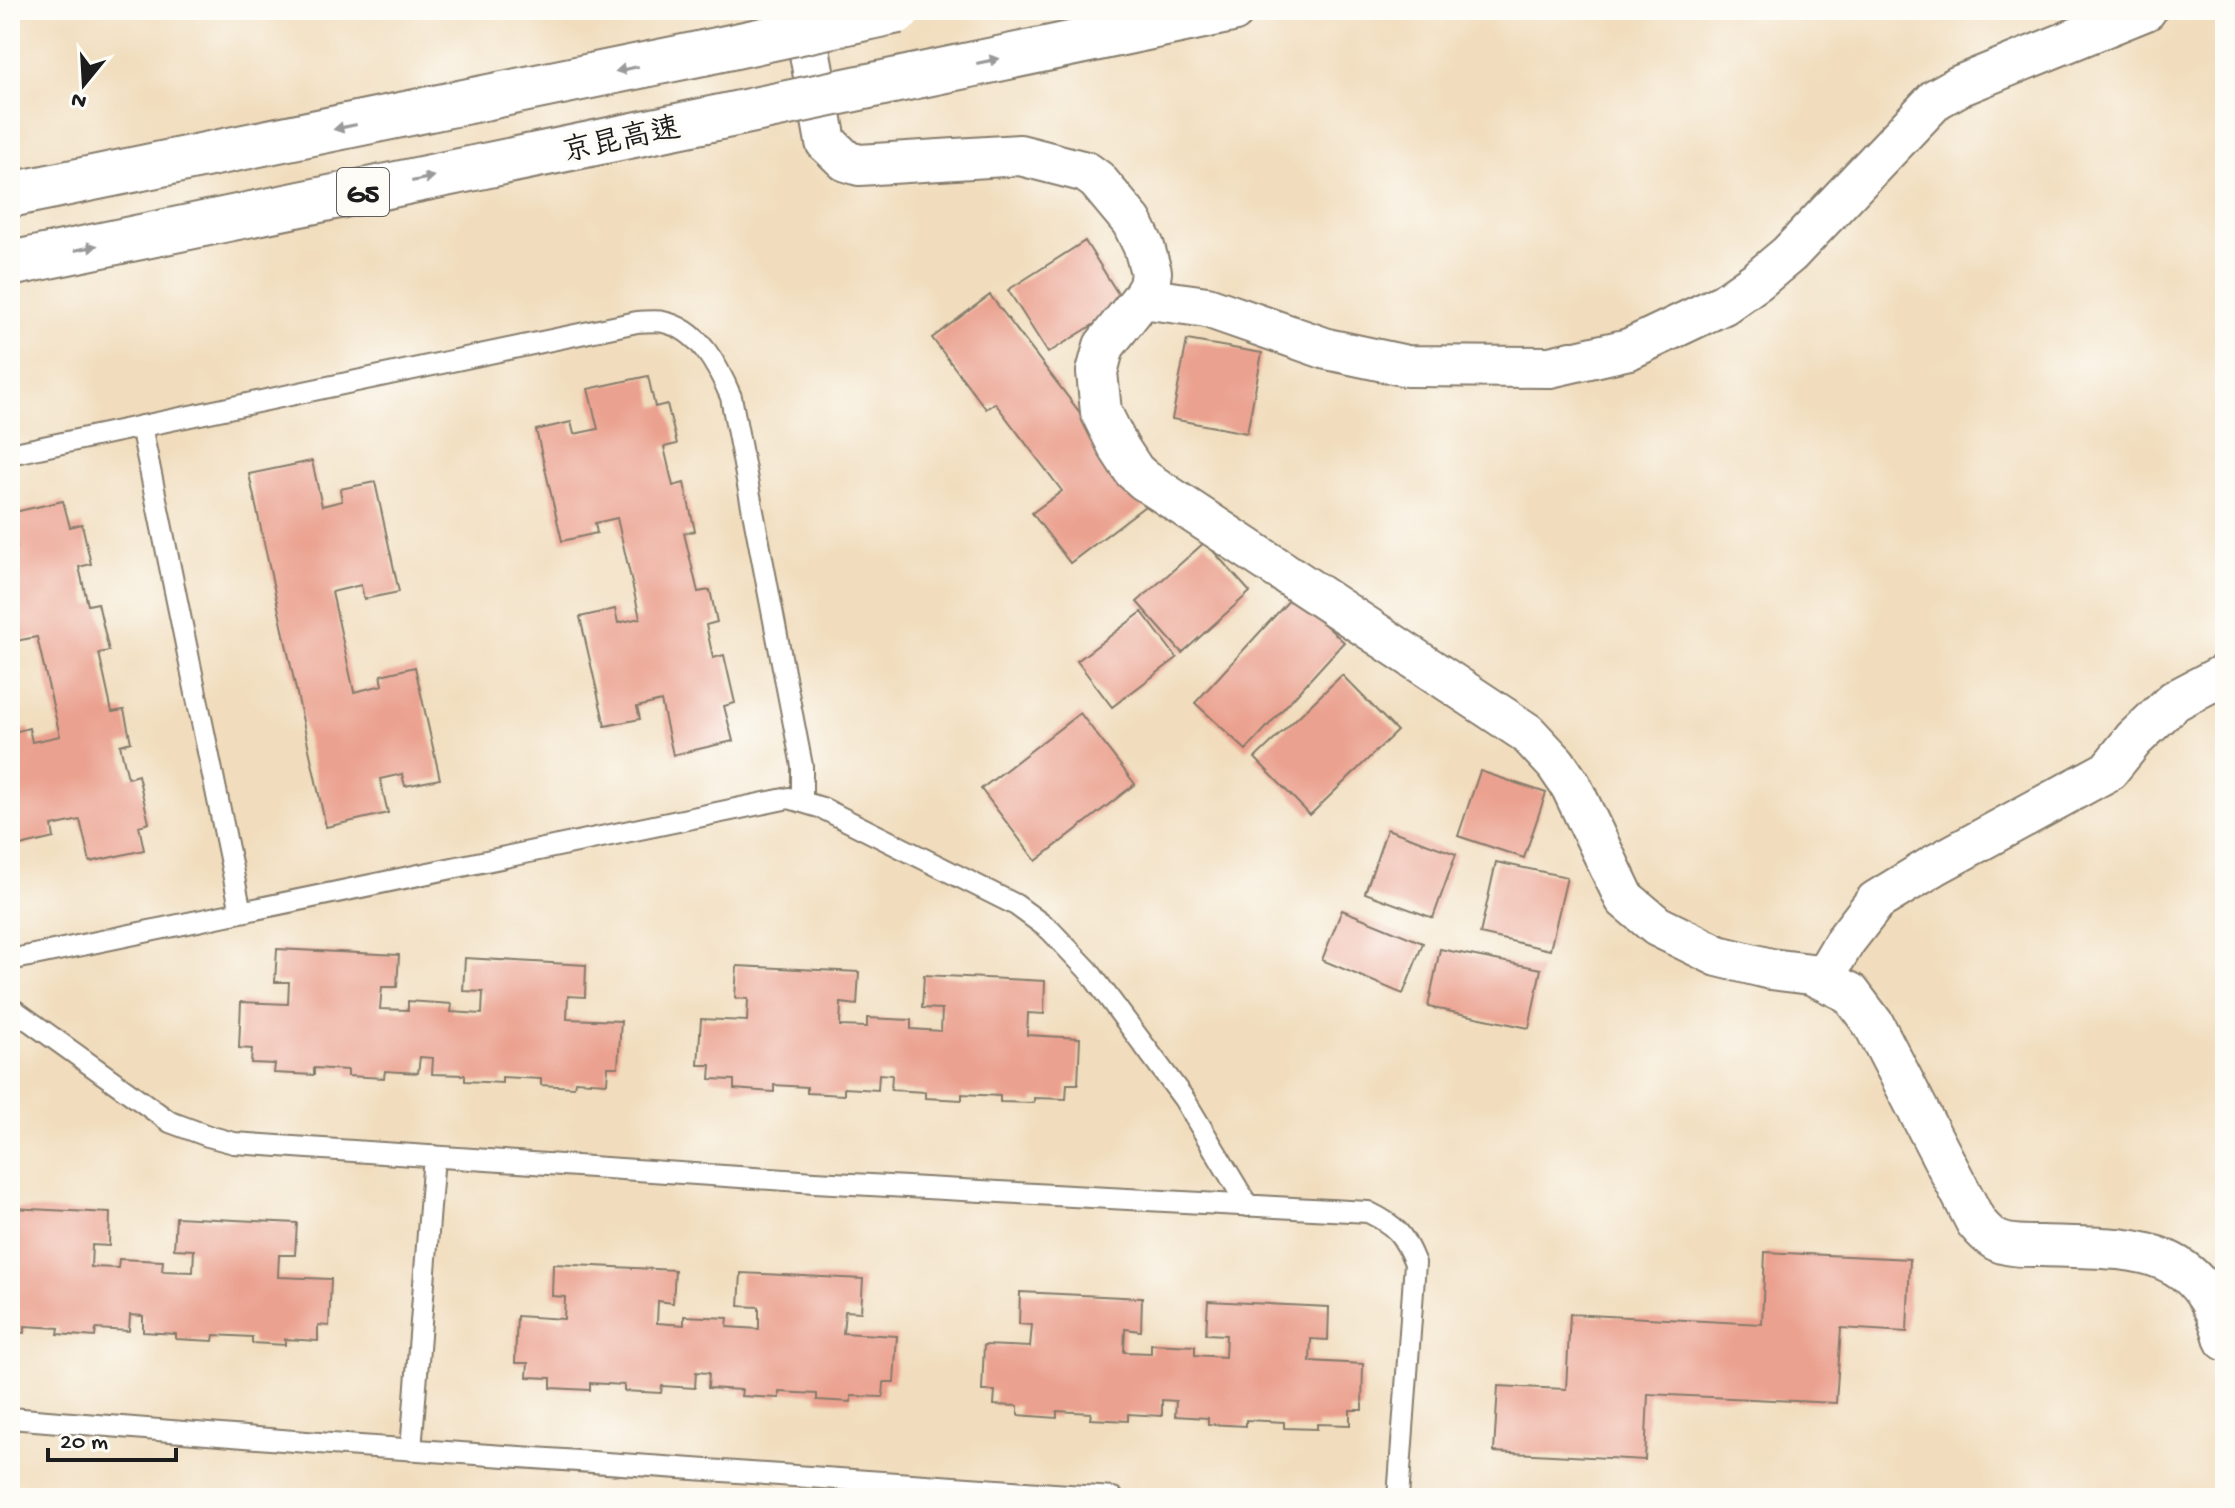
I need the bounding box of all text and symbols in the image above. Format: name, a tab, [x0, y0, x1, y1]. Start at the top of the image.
north arrow	[44, 44, 124, 124]
one-way arrow	[976, 54, 1001, 67]
one-way arrow	[614, 63, 639, 76]
text: N	[68, 85, 90, 114]
street label: 京昆高速	[559, 111, 684, 172]
one-way arrow	[332, 121, 357, 134]
road number: G5	[337, 168, 389, 216]
one-way arrow	[411, 172, 436, 185]
one-way arrow	[74, 241, 99, 254]
scale bar	[48, 1412, 176, 1462]
text: 20 m	[60, 1429, 108, 1458]

